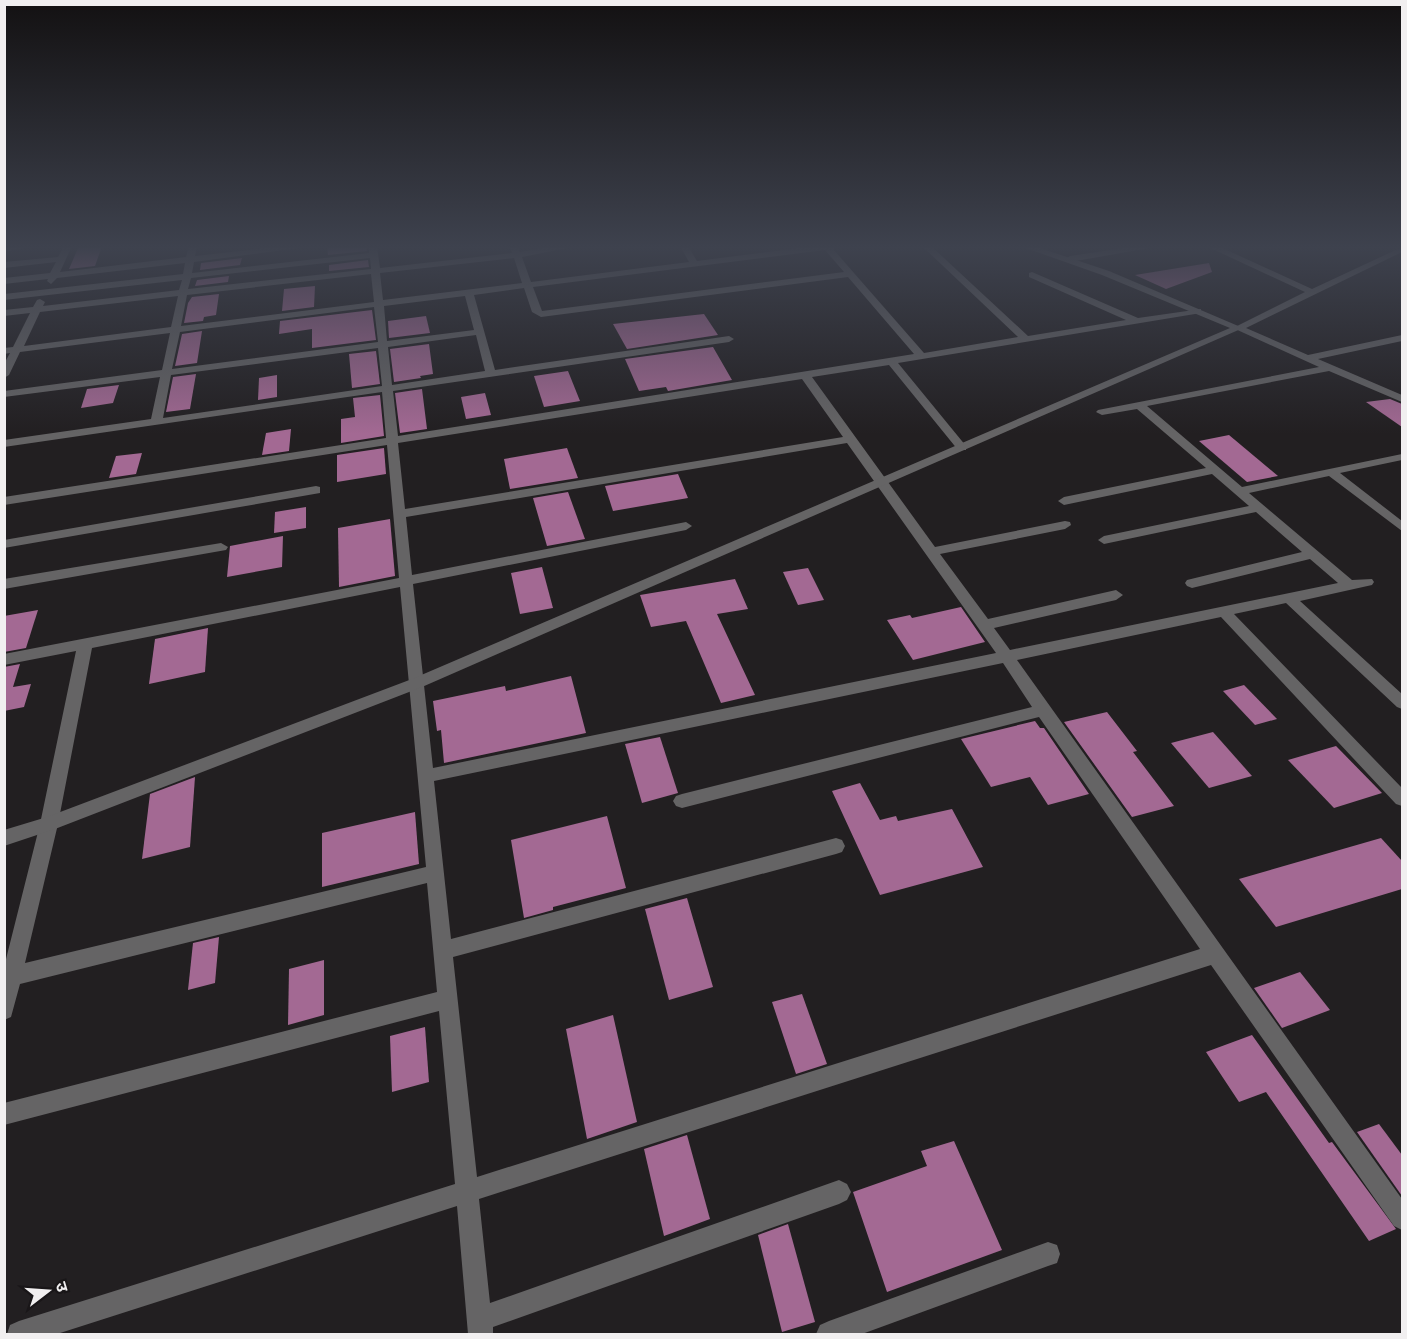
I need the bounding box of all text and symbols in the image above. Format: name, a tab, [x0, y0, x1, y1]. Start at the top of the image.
north arrow	[18, 1261, 78, 1321]
text: उ	[50, 1279, 74, 1295]

